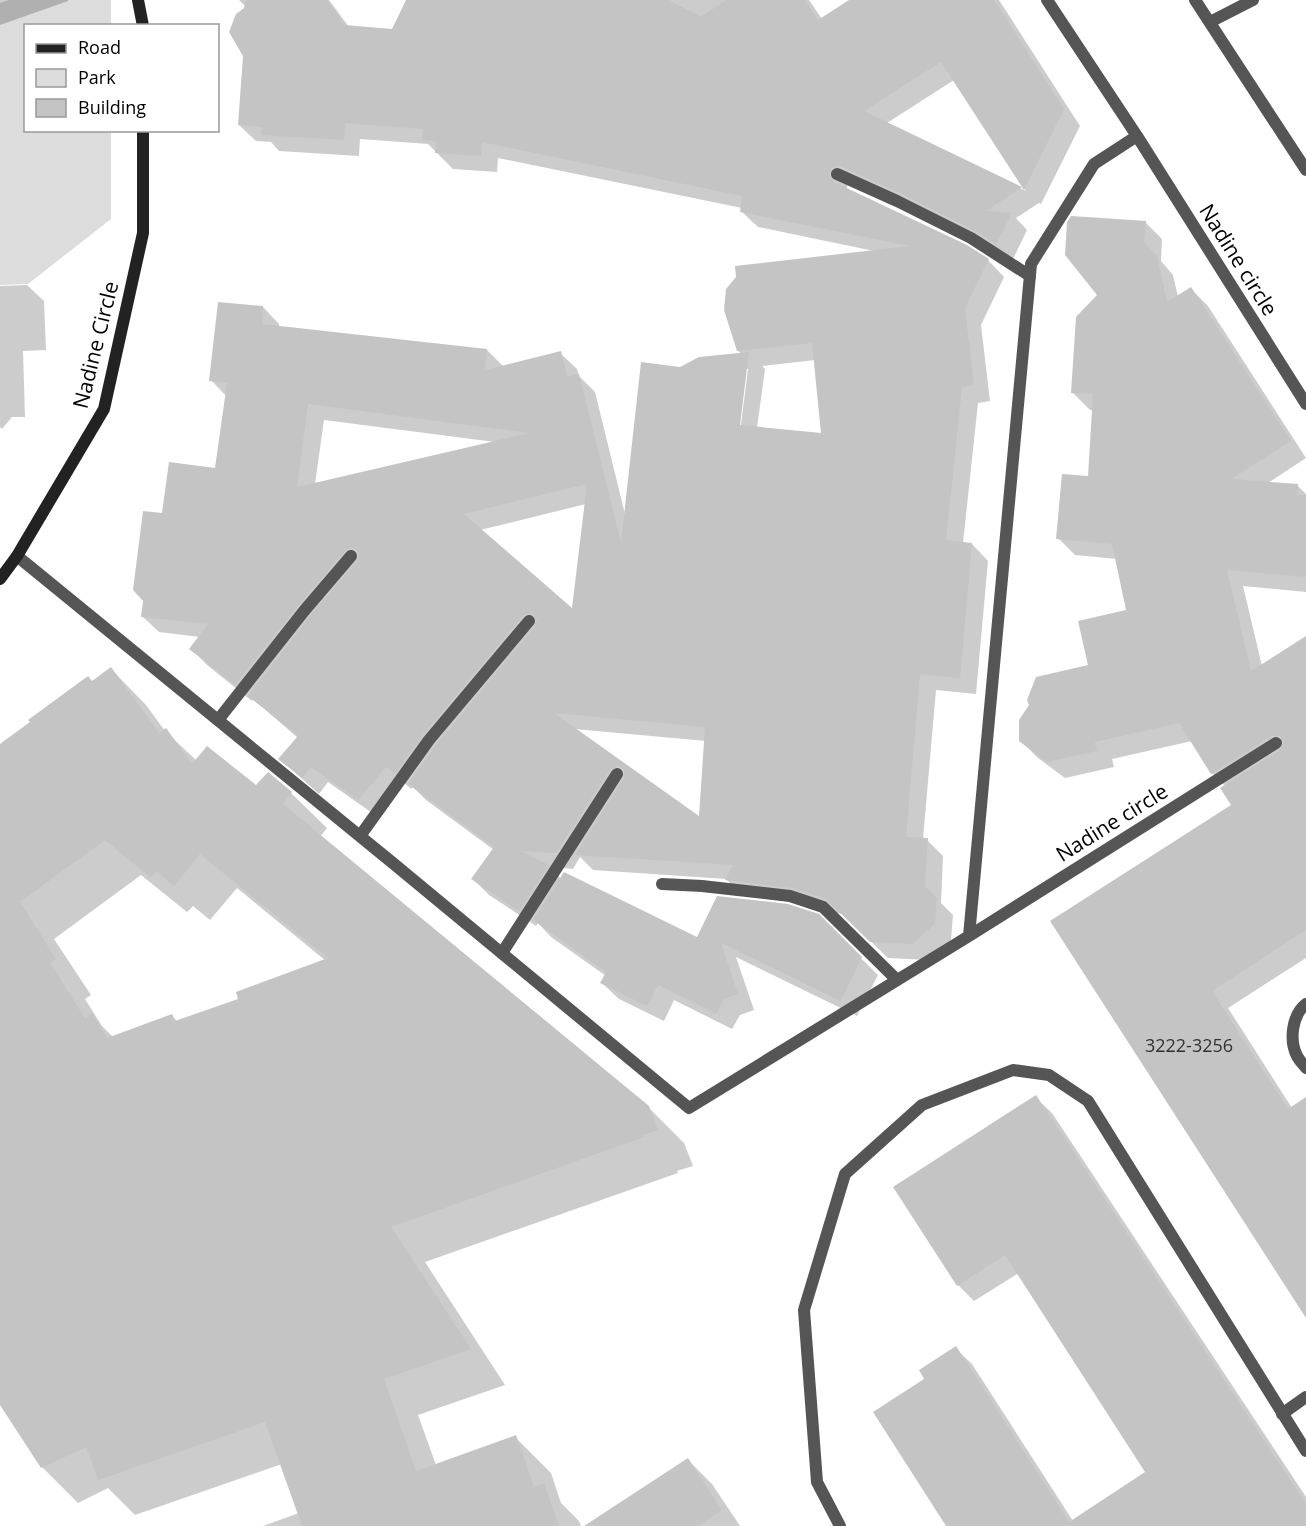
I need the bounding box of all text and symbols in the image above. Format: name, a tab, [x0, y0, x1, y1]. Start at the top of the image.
legend	[24, 24, 219, 132]
text: Road	[78, 35, 121, 59]
text: Park	[78, 65, 116, 89]
text: Building	[78, 95, 146, 119]
street label: Nadine circle	[1193, 198, 1284, 321]
street label: Nadine Circle	[66, 278, 124, 411]
street label: Nadine circle	[1050, 777, 1173, 868]
house number: 3222-3256	[1145, 1033, 1233, 1057]

